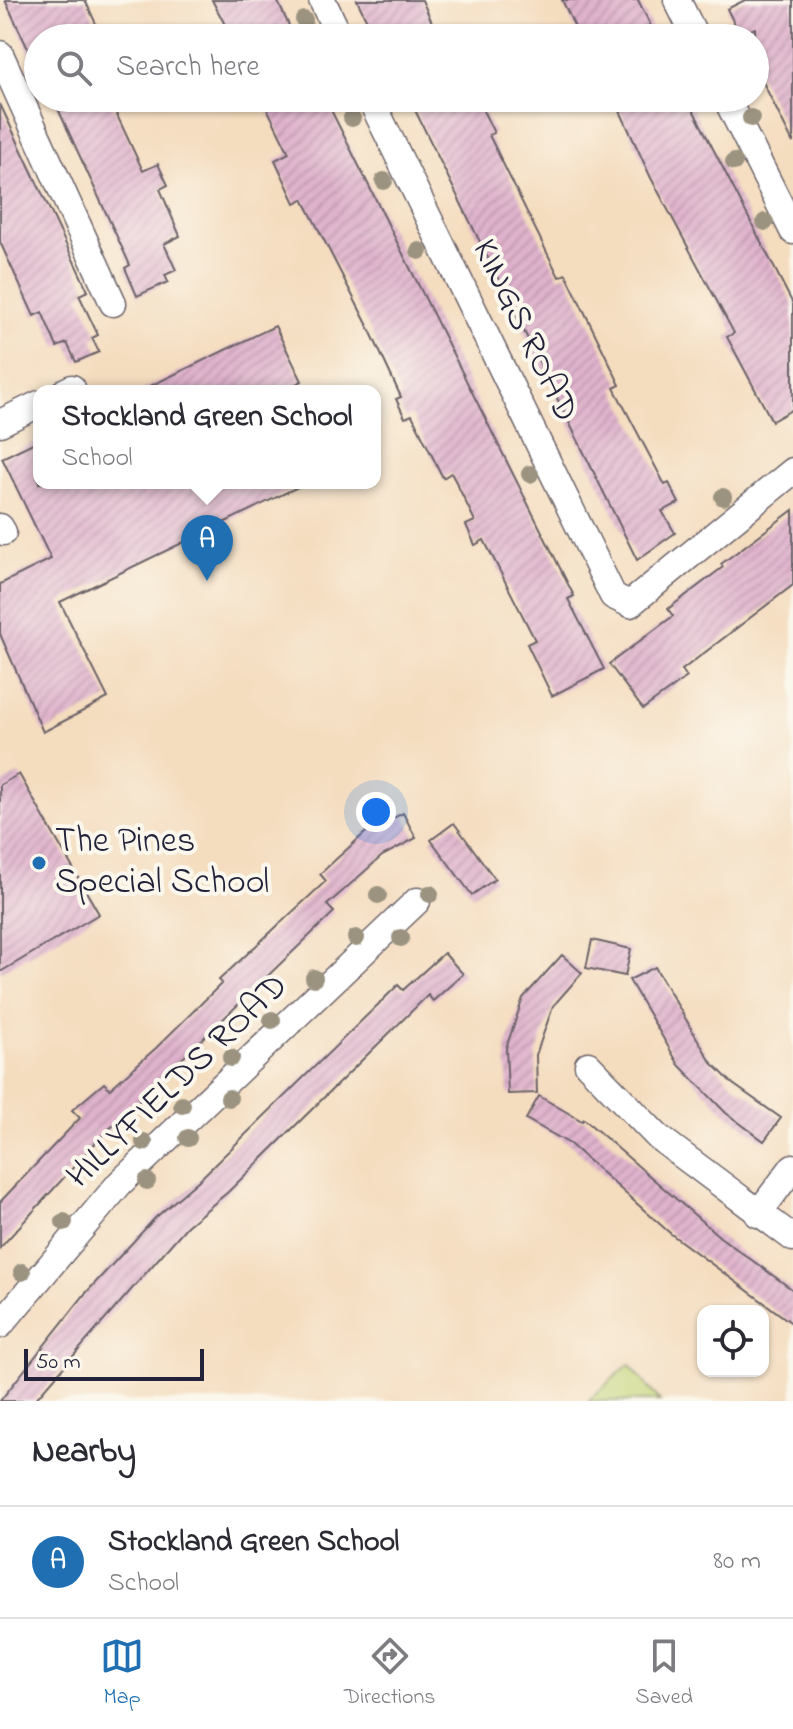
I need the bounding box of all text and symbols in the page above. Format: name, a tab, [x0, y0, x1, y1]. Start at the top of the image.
search box	[24, 24, 769, 112]
icon: search	[52, 46, 96, 90]
text: Search here	[116, 46, 260, 90]
street label: KINGS ROAD	[457, 231, 591, 431]
popup	[33, 385, 381, 489]
text: Stockland Green School	[61, 396, 353, 440]
text: School	[61, 440, 133, 478]
pin: A	[181, 515, 233, 581]
your location	[356, 792, 396, 832]
place label: The Pines Special School	[55, 816, 269, 910]
marker: The Pines Special School	[30, 854, 48, 872]
street label: HILLYFIELDS ROAD	[55, 962, 301, 1202]
map controls	[697, 1305, 769, 1377]
button: locate	[697, 1305, 769, 1377]
scale bar	[24, 1345, 204, 1381]
text: 50 m	[36, 1347, 81, 1379]
text: Nearby	[32, 1428, 136, 1478]
text: Stockland Green School	[108, 1521, 399, 1565]
text: A	[50, 1543, 66, 1581]
text: 80 m	[713, 1543, 761, 1581]
text: School	[108, 1565, 179, 1603]
tab: Map	[100, 1634, 144, 1714]
tab: Directions	[344, 1634, 435, 1714]
tab: Saved	[636, 1634, 693, 1714]

